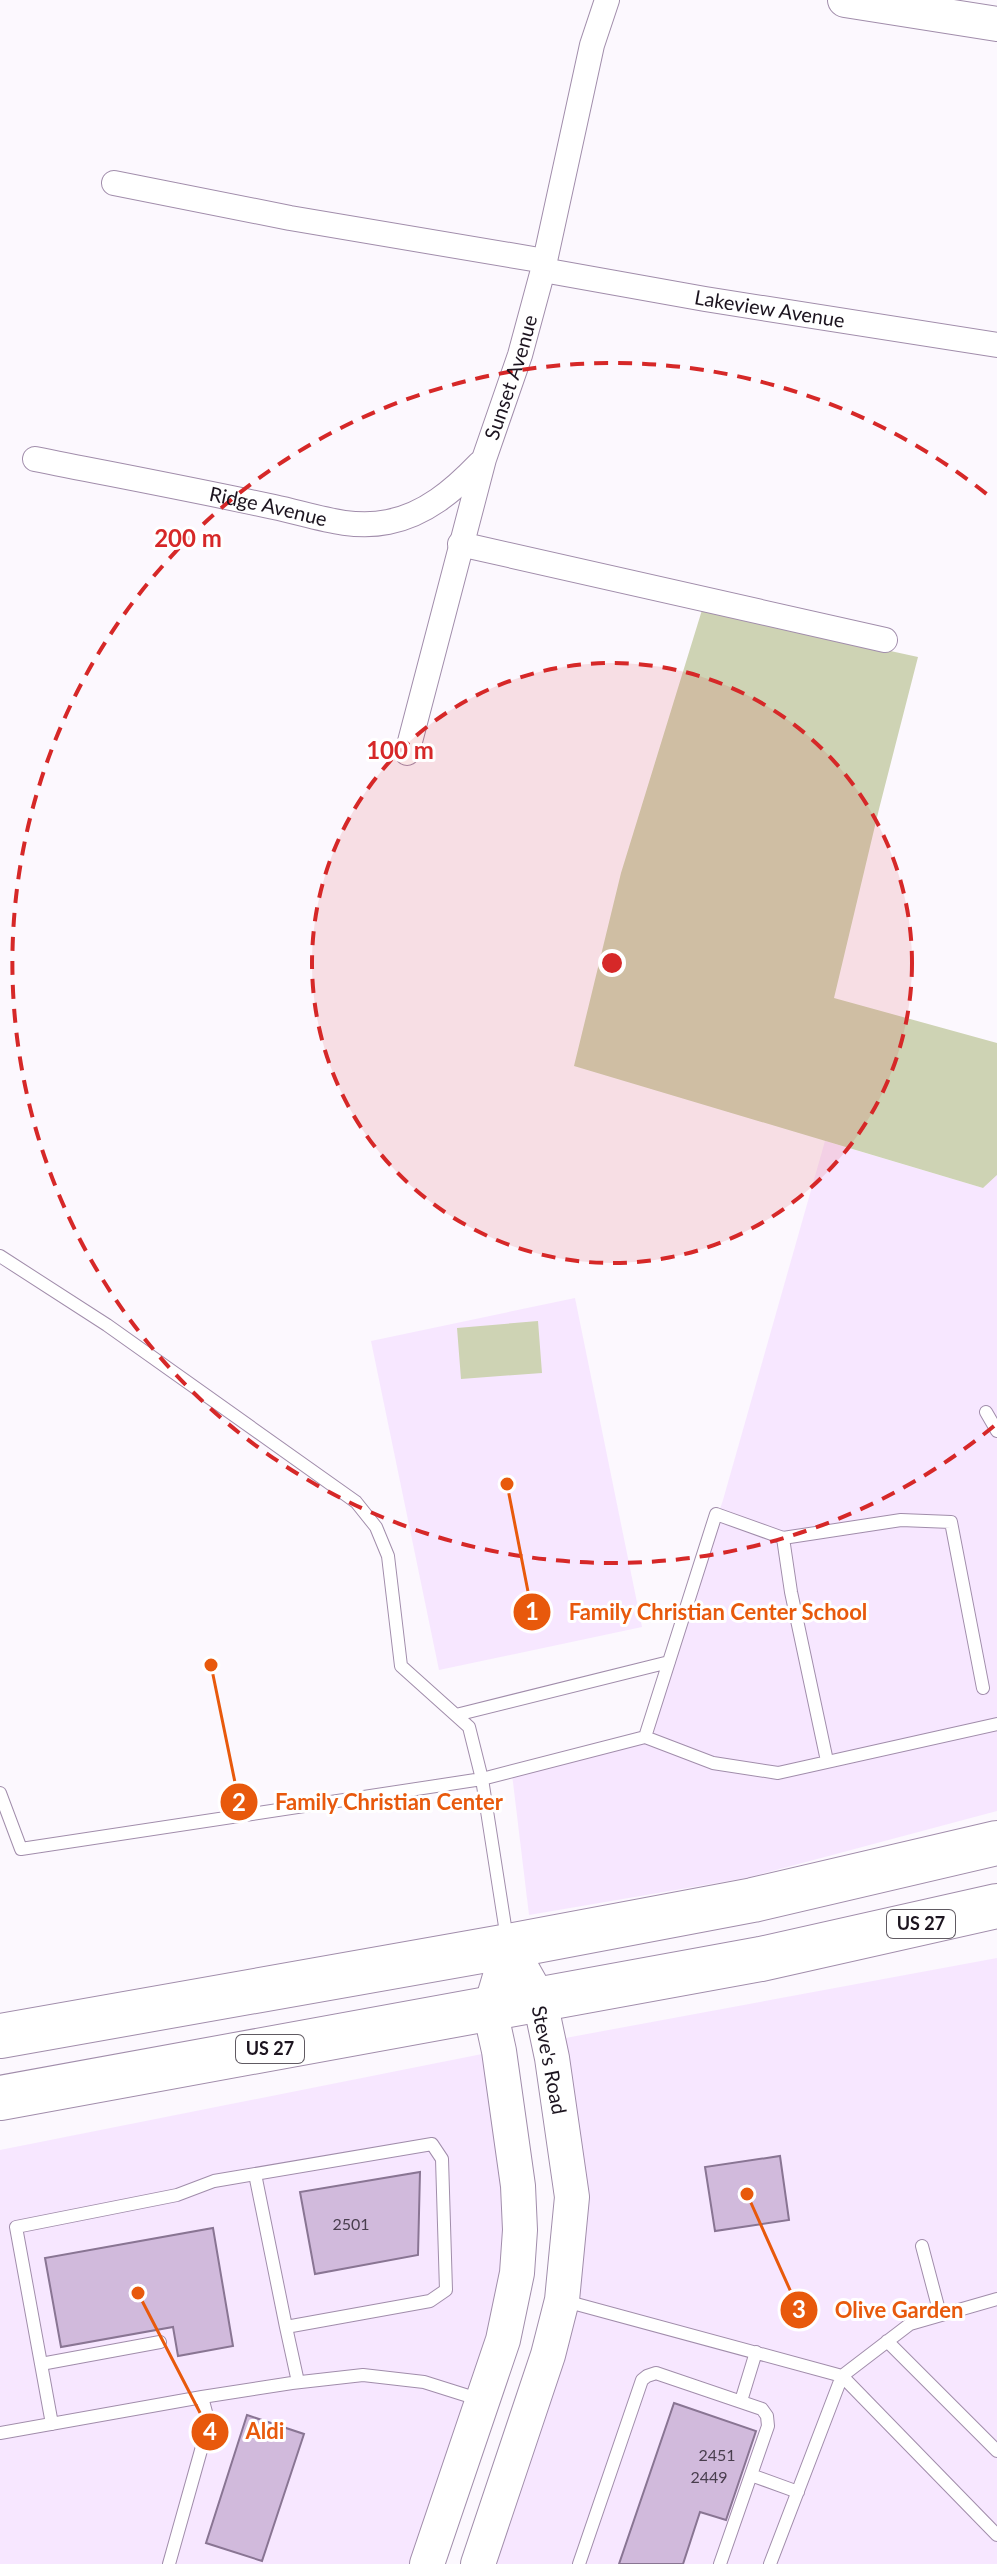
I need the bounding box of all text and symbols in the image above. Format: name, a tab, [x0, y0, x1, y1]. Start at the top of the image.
street label: Lakeview Avenue	[693, 284, 847, 332]
street label: Sunset Avenue	[479, 312, 541, 443]
street label: Ridge Avenue	[208, 481, 330, 530]
text: 200 m	[154, 523, 222, 552]
text: 100 m	[366, 735, 434, 764]
centre of rings	[598, 949, 626, 977]
callout: Family Christian Center School	[512, 1589, 884, 1635]
text: 1	[525, 1596, 539, 1625]
text: Family Christian Center School	[569, 1598, 867, 1625]
callout: Family Christian Center	[219, 1779, 519, 1825]
text: 2	[232, 1787, 246, 1816]
text: Family Christian Center	[275, 1788, 504, 1815]
road number: US 27	[887, 1910, 955, 1938]
street label: Steve's Road	[528, 2003, 572, 2116]
road number: US 27	[236, 2035, 304, 2063]
house number: 2501	[332, 2214, 370, 2233]
callout: Olive Garden	[779, 2287, 979, 2333]
text: 3	[792, 2294, 806, 2323]
text: Olive Garden	[835, 2296, 963, 2323]
callout: Aldi	[190, 2409, 301, 2455]
text: 4	[203, 2416, 217, 2445]
text: Aldi	[245, 2417, 284, 2444]
house number: 2451	[698, 2445, 736, 2464]
house number: 2449	[690, 2467, 728, 2486]

